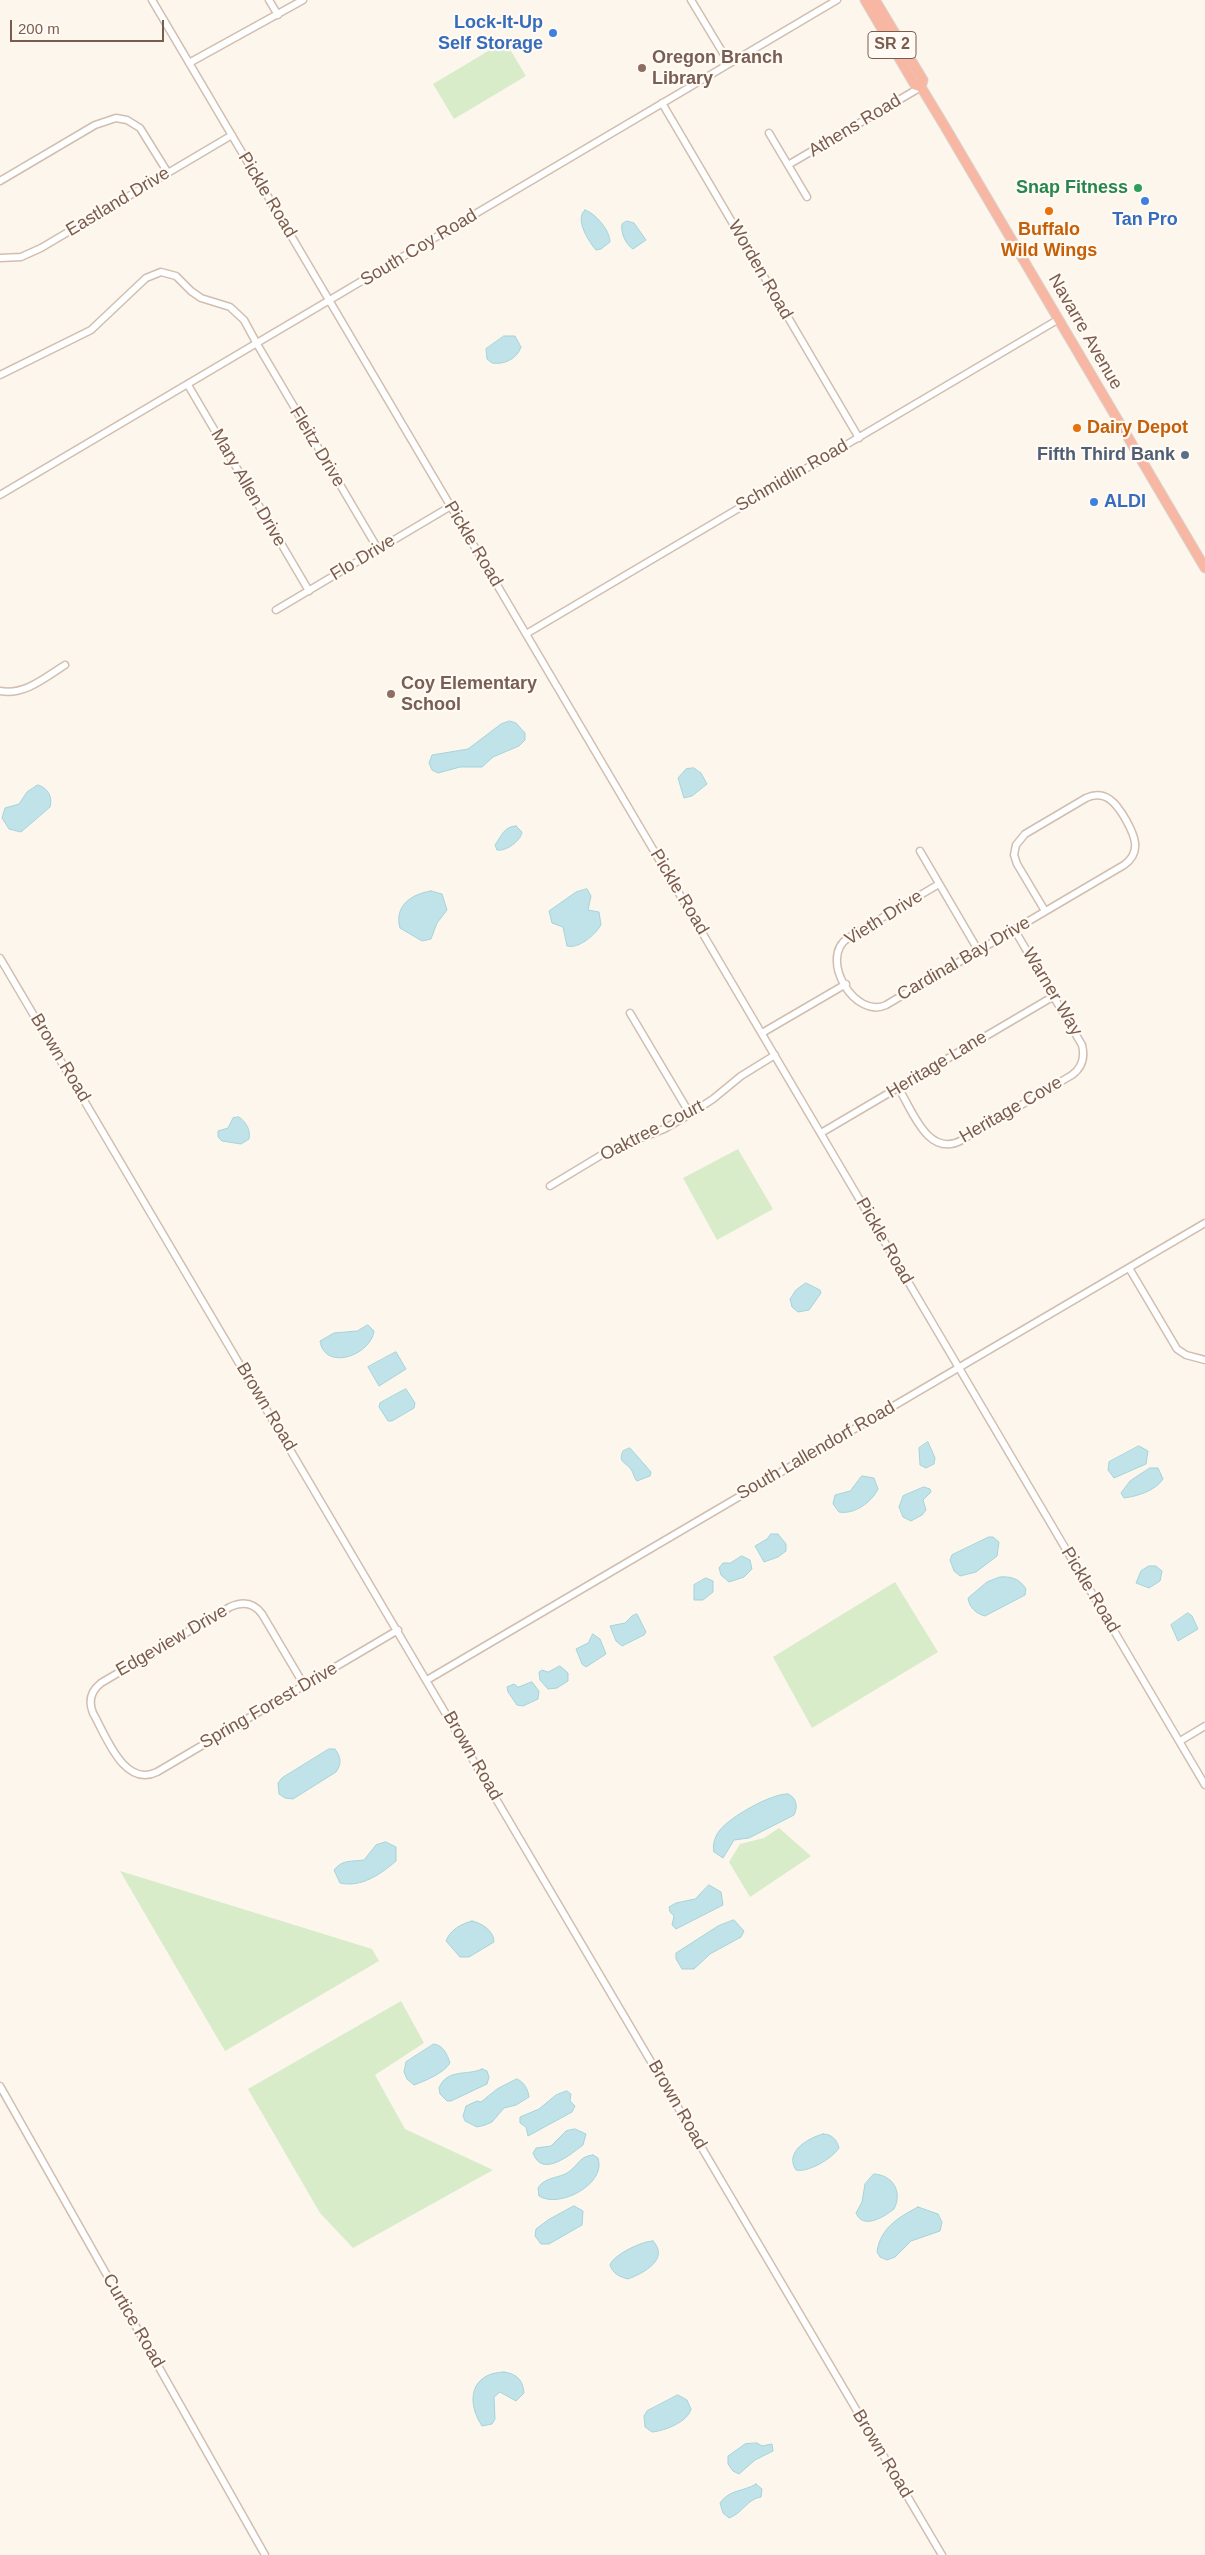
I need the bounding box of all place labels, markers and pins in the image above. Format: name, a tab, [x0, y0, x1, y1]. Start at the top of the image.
place label: Lock-It-Up Self Storage	[438, 12, 543, 54]
marker: Lock-It-Up Self Storage	[547, 27, 559, 39]
place label: Oregon Branch Library	[652, 47, 783, 90]
marker: Oregon Branch Library	[636, 62, 648, 74]
place label: Snap Fitness	[1016, 177, 1128, 199]
marker: Snap Fitness	[1132, 182, 1144, 194]
marker: Tan Pro	[1139, 195, 1151, 207]
marker: Buffalo Wild Wings	[1043, 205, 1055, 217]
place label: Tan Pro	[1112, 209, 1178, 231]
place label: Buffalo Wild Wings	[1001, 219, 1097, 262]
place label: Dairy Depot	[1087, 417, 1188, 439]
marker: Dairy Depot	[1071, 422, 1083, 434]
place label: Fifth Third Bank	[1037, 444, 1175, 466]
marker: Fifth Third Bank	[1179, 449, 1191, 461]
place label: ALDI	[1104, 491, 1146, 513]
marker: ALDI	[1088, 496, 1100, 508]
place label: Coy Elementary School	[401, 673, 537, 716]
marker: Coy Elementary School	[385, 688, 397, 700]

